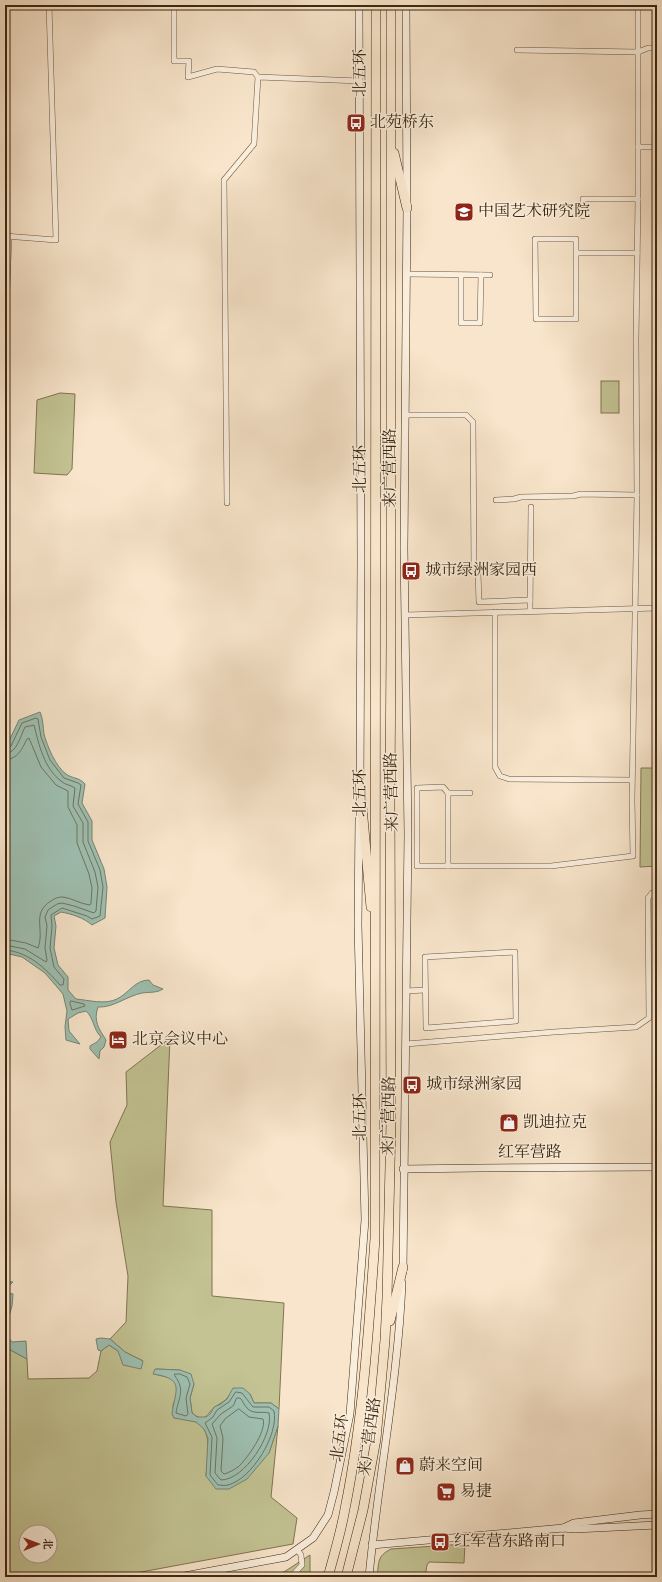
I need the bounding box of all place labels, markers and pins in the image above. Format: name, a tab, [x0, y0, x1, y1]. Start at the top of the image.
bus stop icon: 北苑桥东	[345, 112, 367, 134]
place label: 北苑桥东	[370, 112, 434, 135]
school or university icon: 中国艺术研究院	[453, 201, 475, 223]
place label: 中国艺术研究院	[478, 201, 590, 224]
bus stop icon: 城市绿洲家园西	[400, 560, 422, 582]
place label: 城市绿洲家园西	[425, 560, 537, 583]
hotel icon: 北京会议中心	[107, 1029, 129, 1051]
place label: 北京会议中心	[132, 1029, 228, 1052]
bus stop icon: 城市绿洲家园	[401, 1074, 423, 1096]
place label: 城市绿洲家园	[426, 1074, 522, 1097]
shop icon: 凯迪拉克	[498, 1112, 520, 1134]
place label: 凯迪拉克	[523, 1112, 587, 1135]
shop icon: 蔚来空间	[394, 1455, 416, 1477]
place label: 蔚来空间	[419, 1455, 483, 1478]
supermarket icon: 易捷	[435, 1481, 457, 1503]
place label: 易捷	[460, 1481, 492, 1504]
bus stop icon: 红军营东路南口	[429, 1531, 451, 1553]
place label: 红军营东路南口	[454, 1531, 566, 1554]

